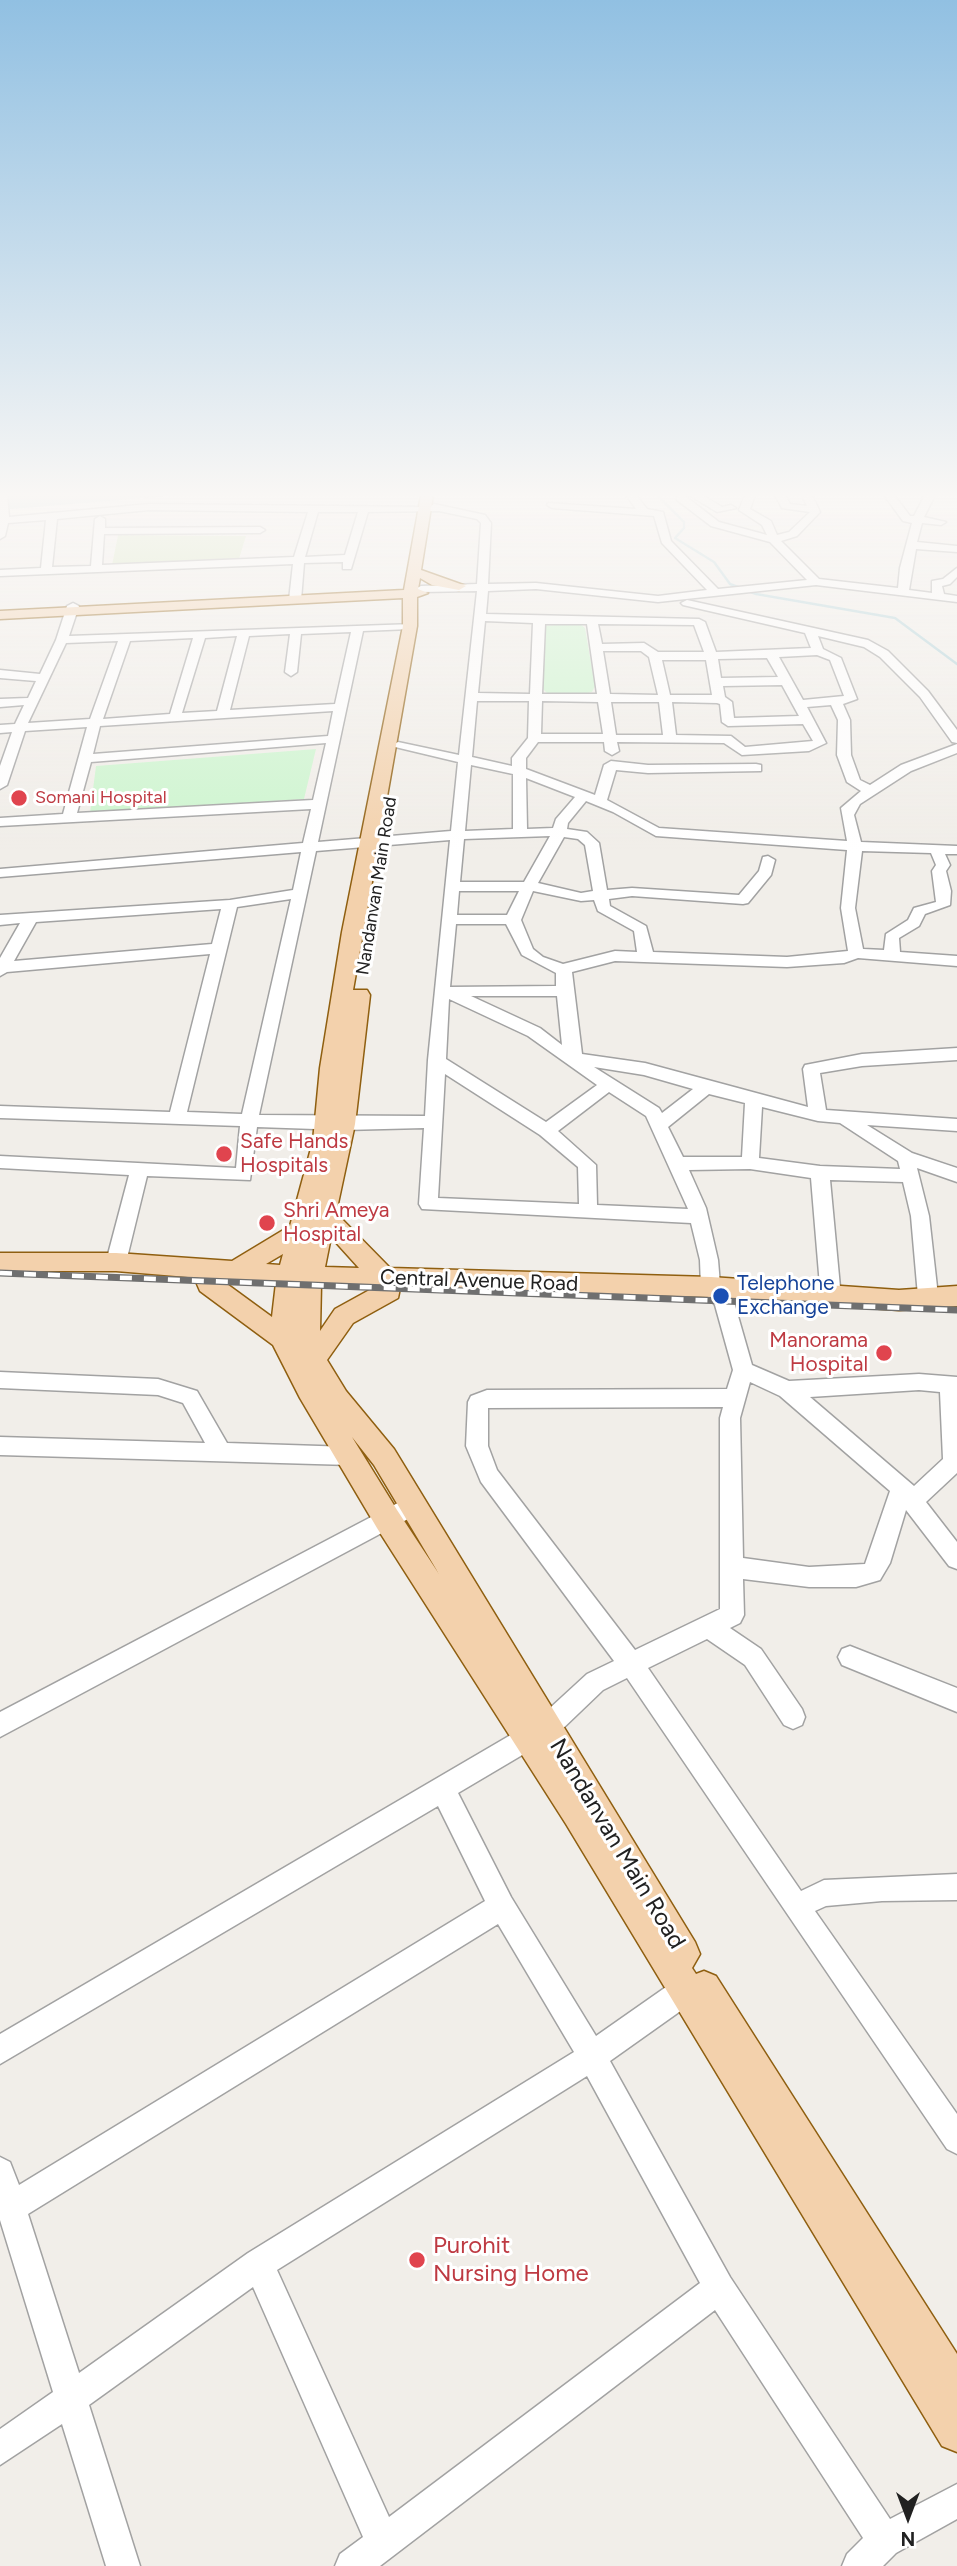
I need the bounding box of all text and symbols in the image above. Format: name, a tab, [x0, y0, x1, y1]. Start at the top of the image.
place label: Somani Hospital	[35, 787, 167, 809]
marker: Somani Hospital	[9, 788, 29, 808]
street label: Nandanvan Main Road	[352, 795, 402, 977]
place label: Safe Hands Hospitals	[240, 1129, 348, 1179]
marker: Safe Hands Hospitals	[214, 1144, 234, 1164]
place label: Shri Ameya Hospital	[283, 1198, 390, 1248]
marker: Shri Ameya Hospital	[257, 1213, 277, 1233]
street label: Central Avenue Road	[379, 1265, 579, 1297]
place label: Telephone Exchange	[737, 1271, 834, 1321]
marker: Telephone Exchange	[711, 1286, 731, 1306]
place label: Manorama Hospital	[769, 1328, 868, 1378]
marker: Manorama Hospital	[874, 1343, 894, 1363]
street label: Nandanvan Main Road	[543, 1734, 691, 1954]
place label: Purohit Nursing Home	[433, 2232, 589, 2288]
marker: Purohit Nursing Home	[407, 2250, 427, 2270]
north arrow	[873, 2482, 943, 2552]
text: N	[901, 2527, 915, 2550]

